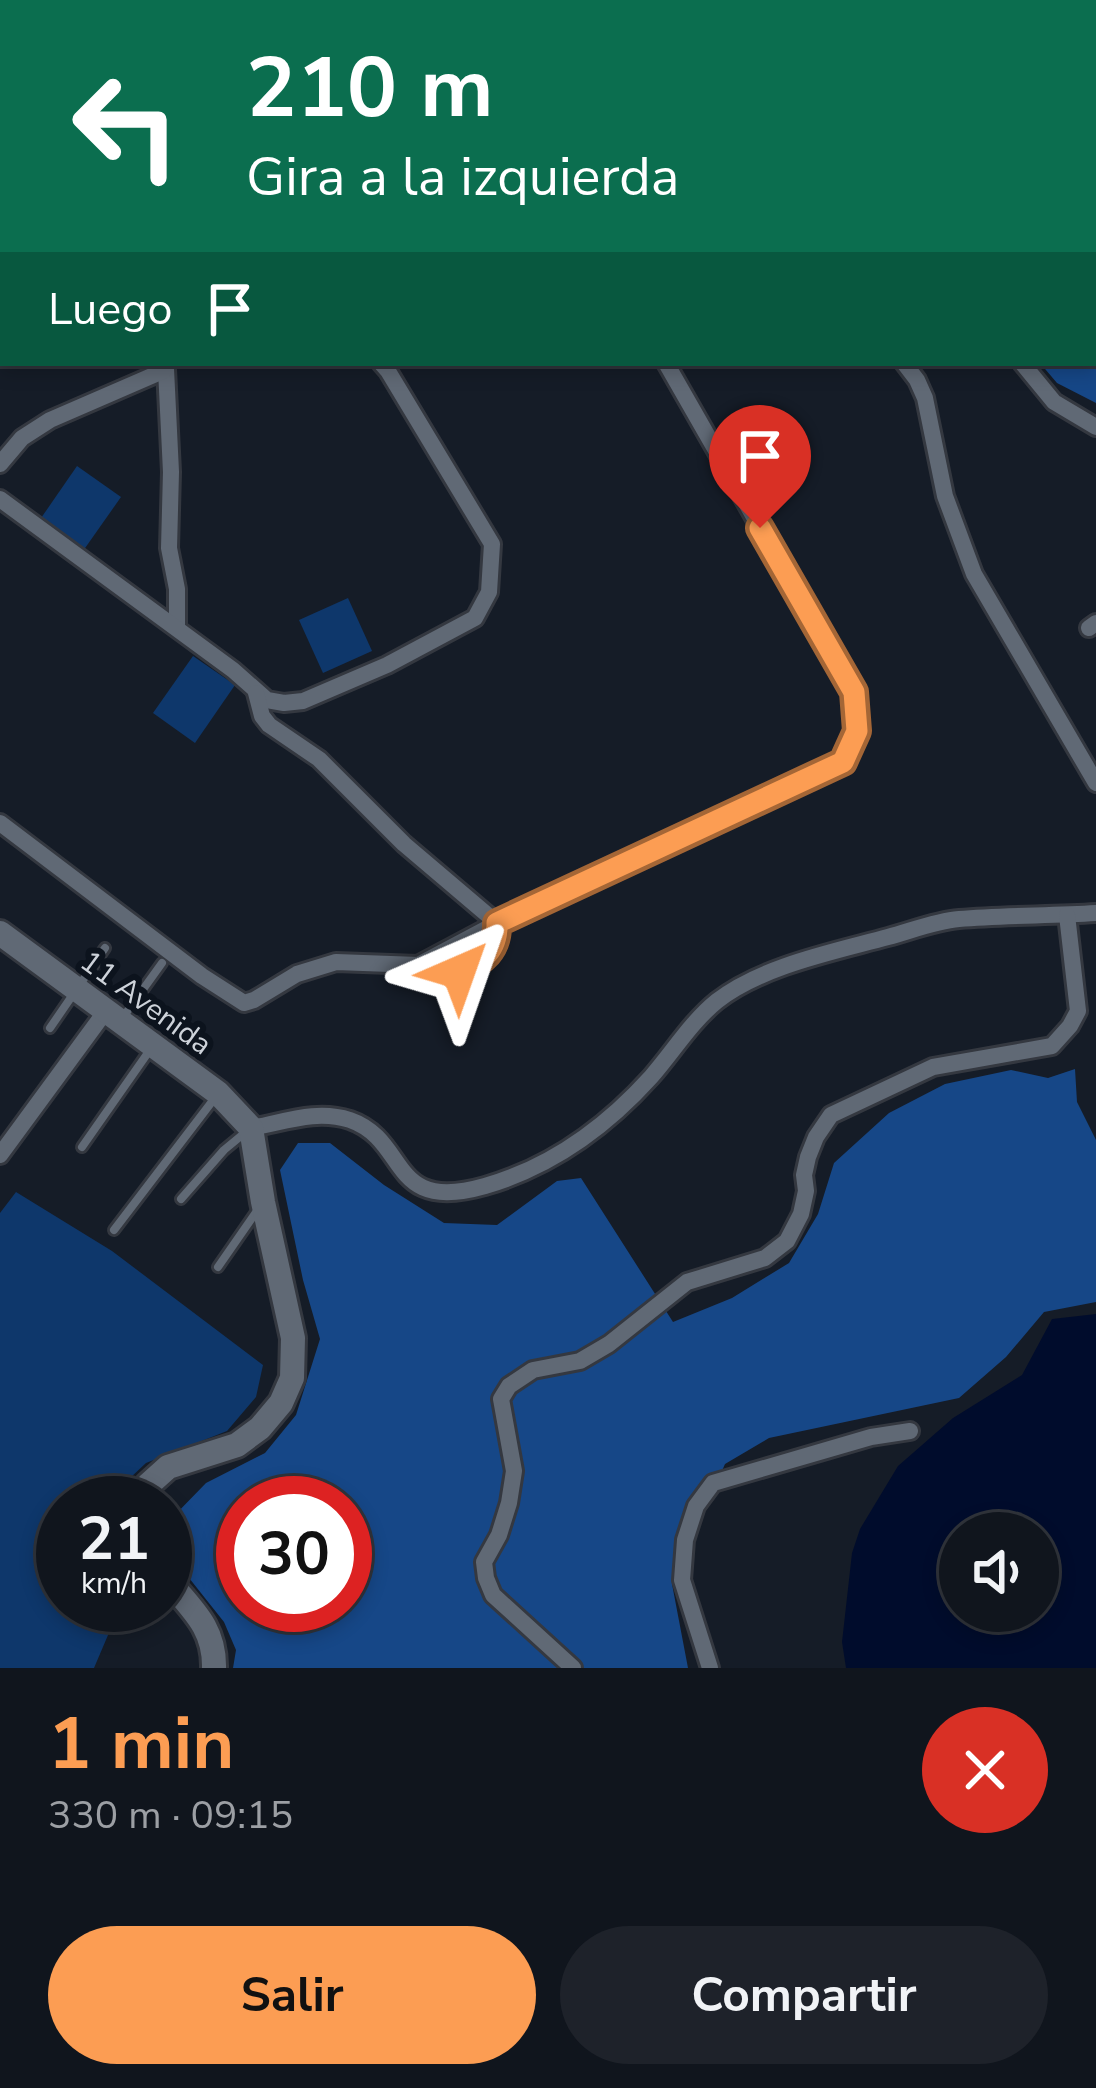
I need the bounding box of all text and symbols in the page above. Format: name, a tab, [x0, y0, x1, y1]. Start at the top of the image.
text: 210 m	[246, 31, 494, 146]
icon: left	[48, 48, 204, 204]
text: Gira a la izquierda	[246, 140, 679, 214]
icon: arrive	[197, 276, 263, 342]
text: Luego	[48, 279, 173, 340]
pin	[709, 405, 811, 528]
icon: arrive	[727, 423, 793, 489]
position arrow	[396, 909, 522, 1035]
street label: 11 Avenida	[72, 941, 220, 1065]
speed limit sign: 30	[216, 1476, 372, 1632]
text: 21	[78, 1498, 150, 1580]
map controls	[939, 1512, 1059, 1632]
button: sound	[939, 1512, 1059, 1632]
text: km/h	[81, 1563, 147, 1604]
text: 1 min	[48, 1695, 234, 1793]
button: close	[922, 1707, 1048, 1833]
text: 330 m · 09:15	[48, 1789, 293, 1842]
button: Salir	[48, 1926, 536, 2064]
button: Compartir	[560, 1926, 1048, 2064]

